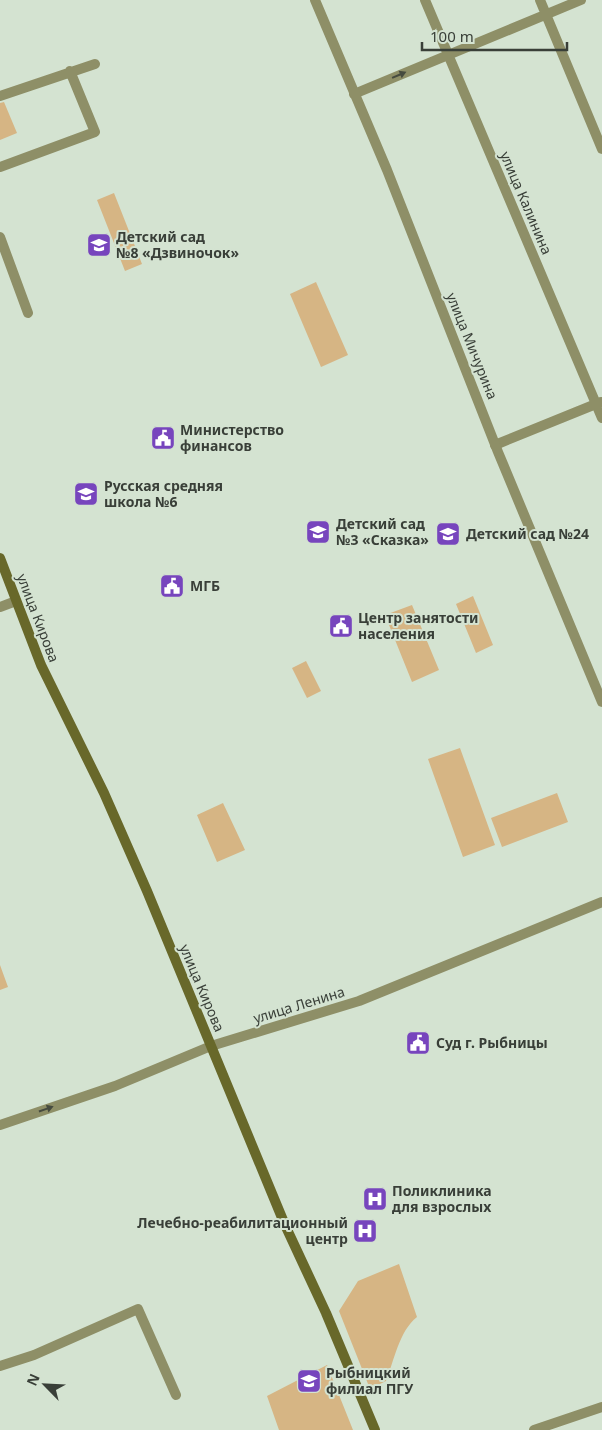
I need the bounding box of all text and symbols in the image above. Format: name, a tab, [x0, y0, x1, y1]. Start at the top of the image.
scale bar	[422, 20, 567, 52]
text: 100 m	[430, 26, 474, 46]
one-way arrow	[392, 70, 406, 78]
street label: улица Калинина	[496, 148, 557, 257]
place label: Детский сад №8 «Дзвиночок»	[116, 227, 239, 262]
school or university icon: Детский сад №8 «Дзвиночок»	[86, 232, 112, 258]
street label: улица Мичурина	[442, 290, 503, 402]
place label: Министерство финансов	[180, 420, 284, 455]
public building icon: Министерство финансов	[150, 425, 176, 451]
place label: Русская средняя школа №6	[104, 476, 223, 511]
school or university icon: Русская средняя школа №6	[73, 481, 99, 507]
place label: Детский сад №3 «Сказка»	[336, 514, 429, 549]
school or university icon: Детский сад №3 «Сказка»	[305, 519, 331, 545]
school or university icon: Детский сад №24	[435, 521, 461, 547]
place label: Детский сад №24	[466, 524, 589, 543]
street label: улица Кирова	[13, 571, 64, 665]
public building icon: МГБ	[159, 573, 185, 599]
place label: МГБ	[190, 576, 220, 595]
place label: Центр занятости населения	[358, 608, 479, 643]
public building icon: Центр занятости населения	[328, 613, 354, 639]
street label: улица Кирова	[175, 941, 229, 1034]
street label: улица Ленина	[251, 982, 347, 1027]
public building icon: Суд г. Рыбницы	[405, 1030, 431, 1056]
place label: Суд г. Рыбницы	[436, 1033, 548, 1052]
one-way arrow	[39, 1105, 54, 1113]
place label: Поликлиника для взрослых	[392, 1181, 492, 1216]
hospital icon: Поликлиника для взрослых	[362, 1186, 388, 1212]
place label: Лечебно-реабилитационный центр	[137, 1213, 348, 1248]
hospital icon: Лечебно-реабилитационный центр	[352, 1218, 378, 1244]
north arrow	[20, 1360, 70, 1410]
place label: Рыбницкий филиал ПГУ	[326, 1363, 414, 1398]
school or university icon: Рыбницкий филиал ПГУ	[296, 1368, 322, 1394]
text: N	[22, 1370, 44, 1389]

